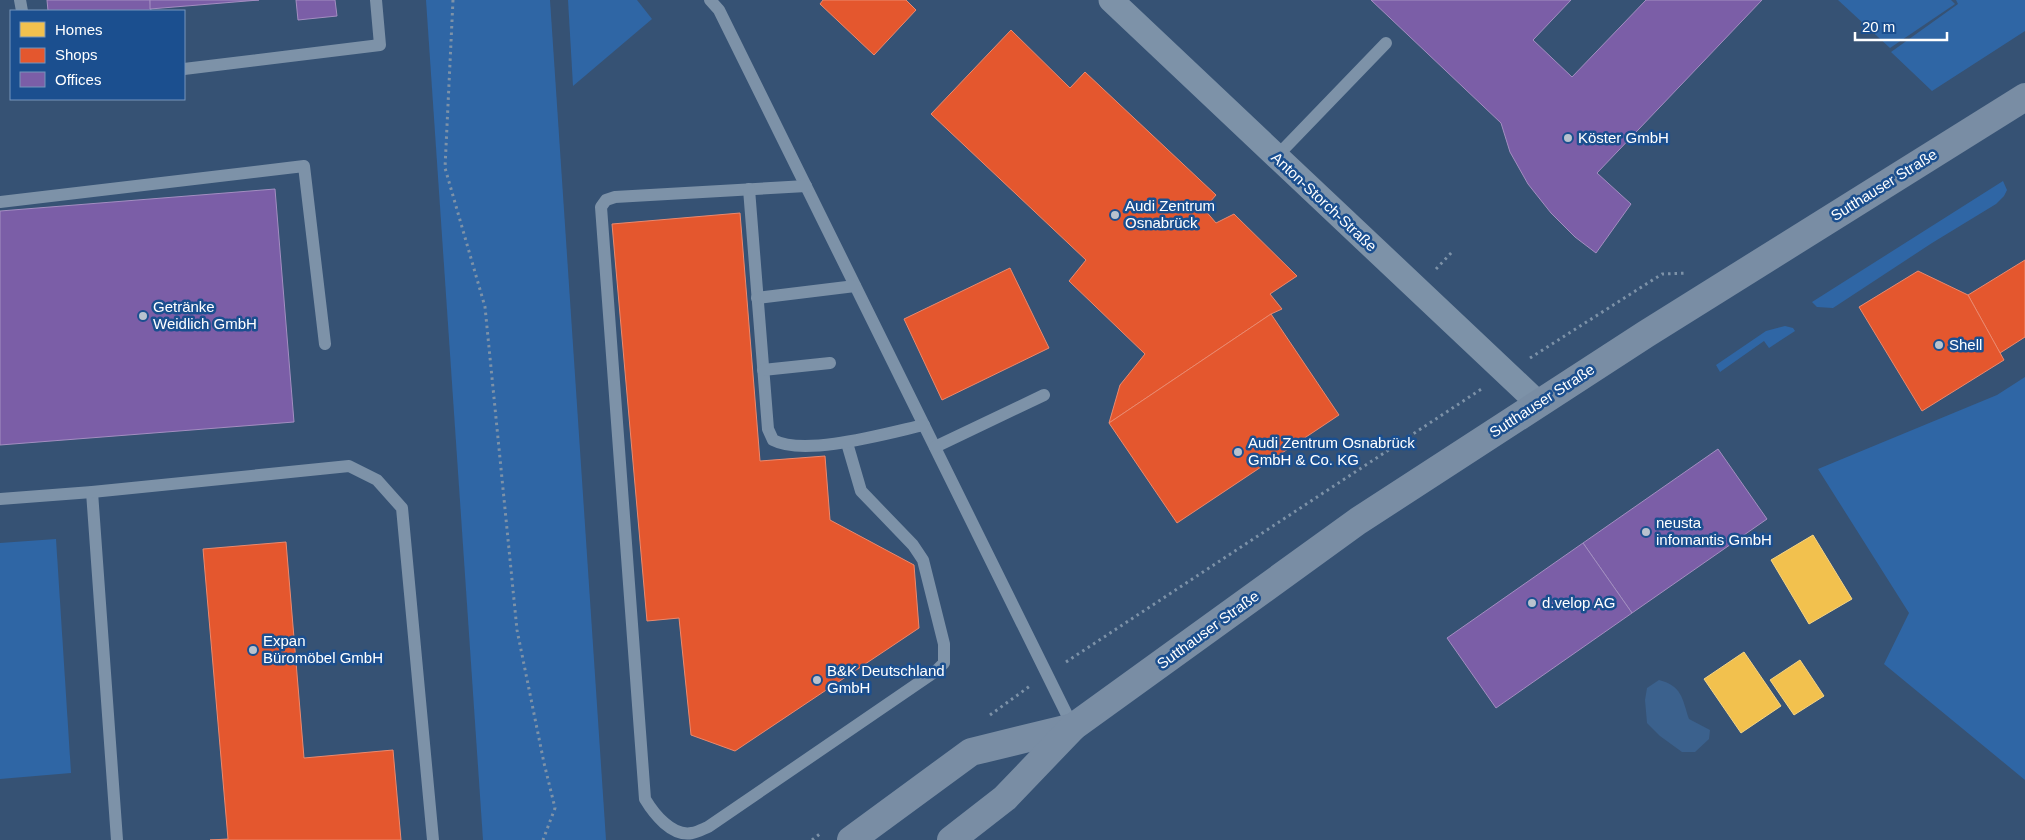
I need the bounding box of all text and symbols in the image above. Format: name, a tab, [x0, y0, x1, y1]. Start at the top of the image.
legend	[10, 10, 185, 100]
scale bar	[1855, 10, 1948, 42]
text: 20 m	[1862, 18, 1895, 35]
text: Homes	[55, 21, 103, 38]
text: Shops	[55, 46, 98, 63]
text: Offices	[55, 71, 101, 88]
place label: Köster GmbH	[1578, 129, 1669, 146]
marker: Köster GmbH	[1562, 132, 1574, 144]
street label: Sutthauser Straße	[1828, 145, 1940, 224]
street label: Anton-Storch-Straße	[1268, 149, 1380, 255]
place label: Audi Zentrum Osnabrück	[1125, 197, 1215, 231]
marker: Audi Zentrum Osnabrück	[1109, 209, 1121, 221]
place label: Getränke Weidlich GmbH	[153, 298, 257, 332]
marker: Getränke Weidlich GmbH	[137, 310, 149, 322]
place label: Shell	[1949, 336, 1982, 353]
marker: Shell	[1933, 339, 1945, 351]
street label: Sutthauser Straße	[1486, 360, 1597, 441]
place label: Audi Zentrum Osnabrück GmbH & Co. KG	[1248, 434, 1415, 468]
marker: Audi Zentrum Osnabrück GmbH & Co. KG	[1232, 446, 1244, 458]
place label: neusta infomantis GmbH	[1656, 514, 1772, 548]
marker: neusta infomantis GmbH	[1640, 526, 1652, 538]
street label: Sutthauser Straße	[1153, 587, 1262, 672]
place label: d.velop AG	[1542, 594, 1615, 611]
marker: d.velop AG	[1526, 597, 1538, 609]
place label: Expan Büromöbel GmbH	[263, 632, 383, 666]
marker: Expan Büromöbel GmbH	[247, 644, 259, 656]
place label: B&K Deutschland GmbH	[827, 662, 945, 696]
marker: B&K Deutschland GmbH	[811, 674, 823, 686]

